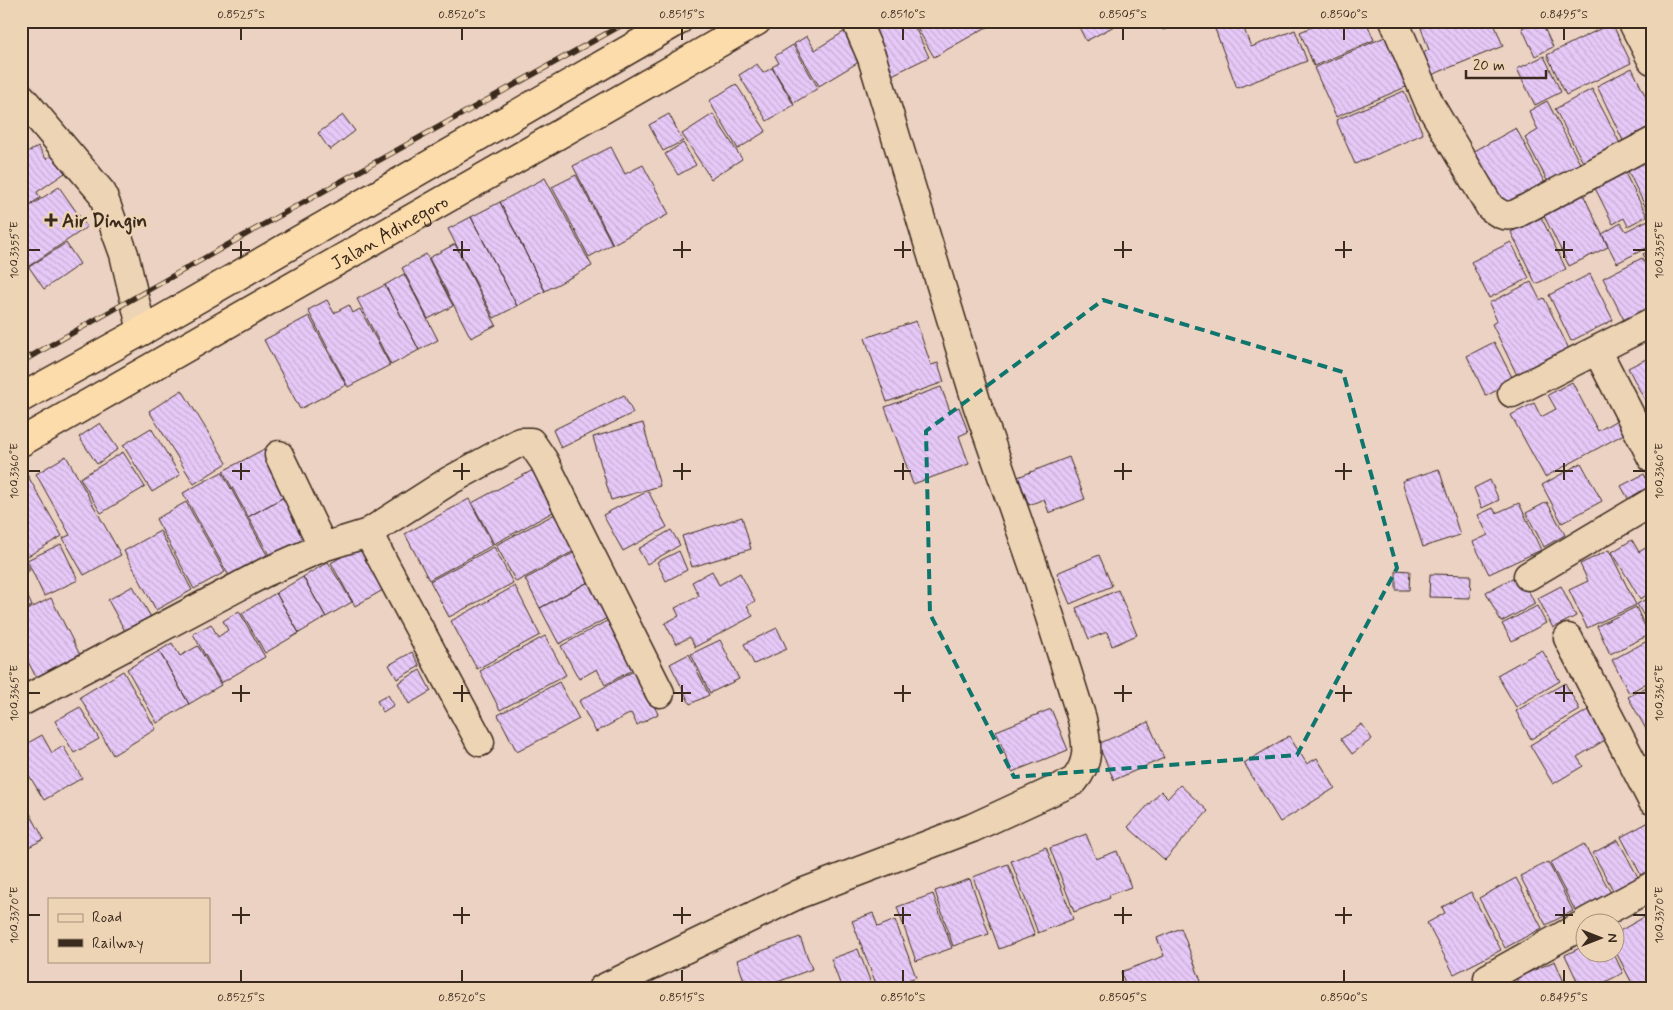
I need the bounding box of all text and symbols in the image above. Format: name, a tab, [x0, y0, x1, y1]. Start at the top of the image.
text: 0.8525°S	[217, 7, 265, 23]
text: 0.8520°S	[438, 7, 486, 23]
text: 0.8515°S	[659, 7, 705, 23]
text: 0.8510°S	[881, 7, 926, 23]
text: 0.8505°S	[1099, 7, 1147, 23]
text: 0.8500°S	[1320, 7, 1368, 23]
text: 0.8495°S	[1540, 7, 1588, 23]
scale bar	[1466, 48, 1546, 80]
text: 20 m	[1473, 56, 1505, 76]
street label: Jalan Adinegoro	[326, 189, 453, 276]
place label: Air Dingin	[62, 209, 147, 235]
marker: Air Dingin	[44, 213, 58, 227]
text: 100.3355°E	[7, 221, 23, 279]
text: 100.3355°E	[1652, 221, 1668, 279]
text: 100.3360°E	[7, 443, 23, 499]
text: 100.3360°E	[1652, 443, 1668, 499]
text: 100.3365°E	[7, 665, 23, 721]
text: 100.3365°E	[1652, 665, 1668, 721]
text: 100.3370°E	[7, 886, 23, 944]
text: 100.3370°E	[1652, 886, 1668, 944]
legend	[48, 898, 210, 962]
text: Road	[92, 908, 122, 928]
north arrow	[1576, 912, 1626, 962]
text: N	[1603, 933, 1621, 943]
text: Railway	[92, 934, 144, 954]
text: 0.8525°S	[217, 990, 265, 1006]
text: 0.8520°S	[438, 990, 486, 1006]
text: 0.8515°S	[659, 990, 705, 1006]
text: 0.8510°S	[881, 990, 926, 1006]
text: 0.8505°S	[1099, 990, 1147, 1006]
text: 0.8500°S	[1320, 990, 1368, 1006]
text: 0.8495°S	[1540, 990, 1588, 1006]

